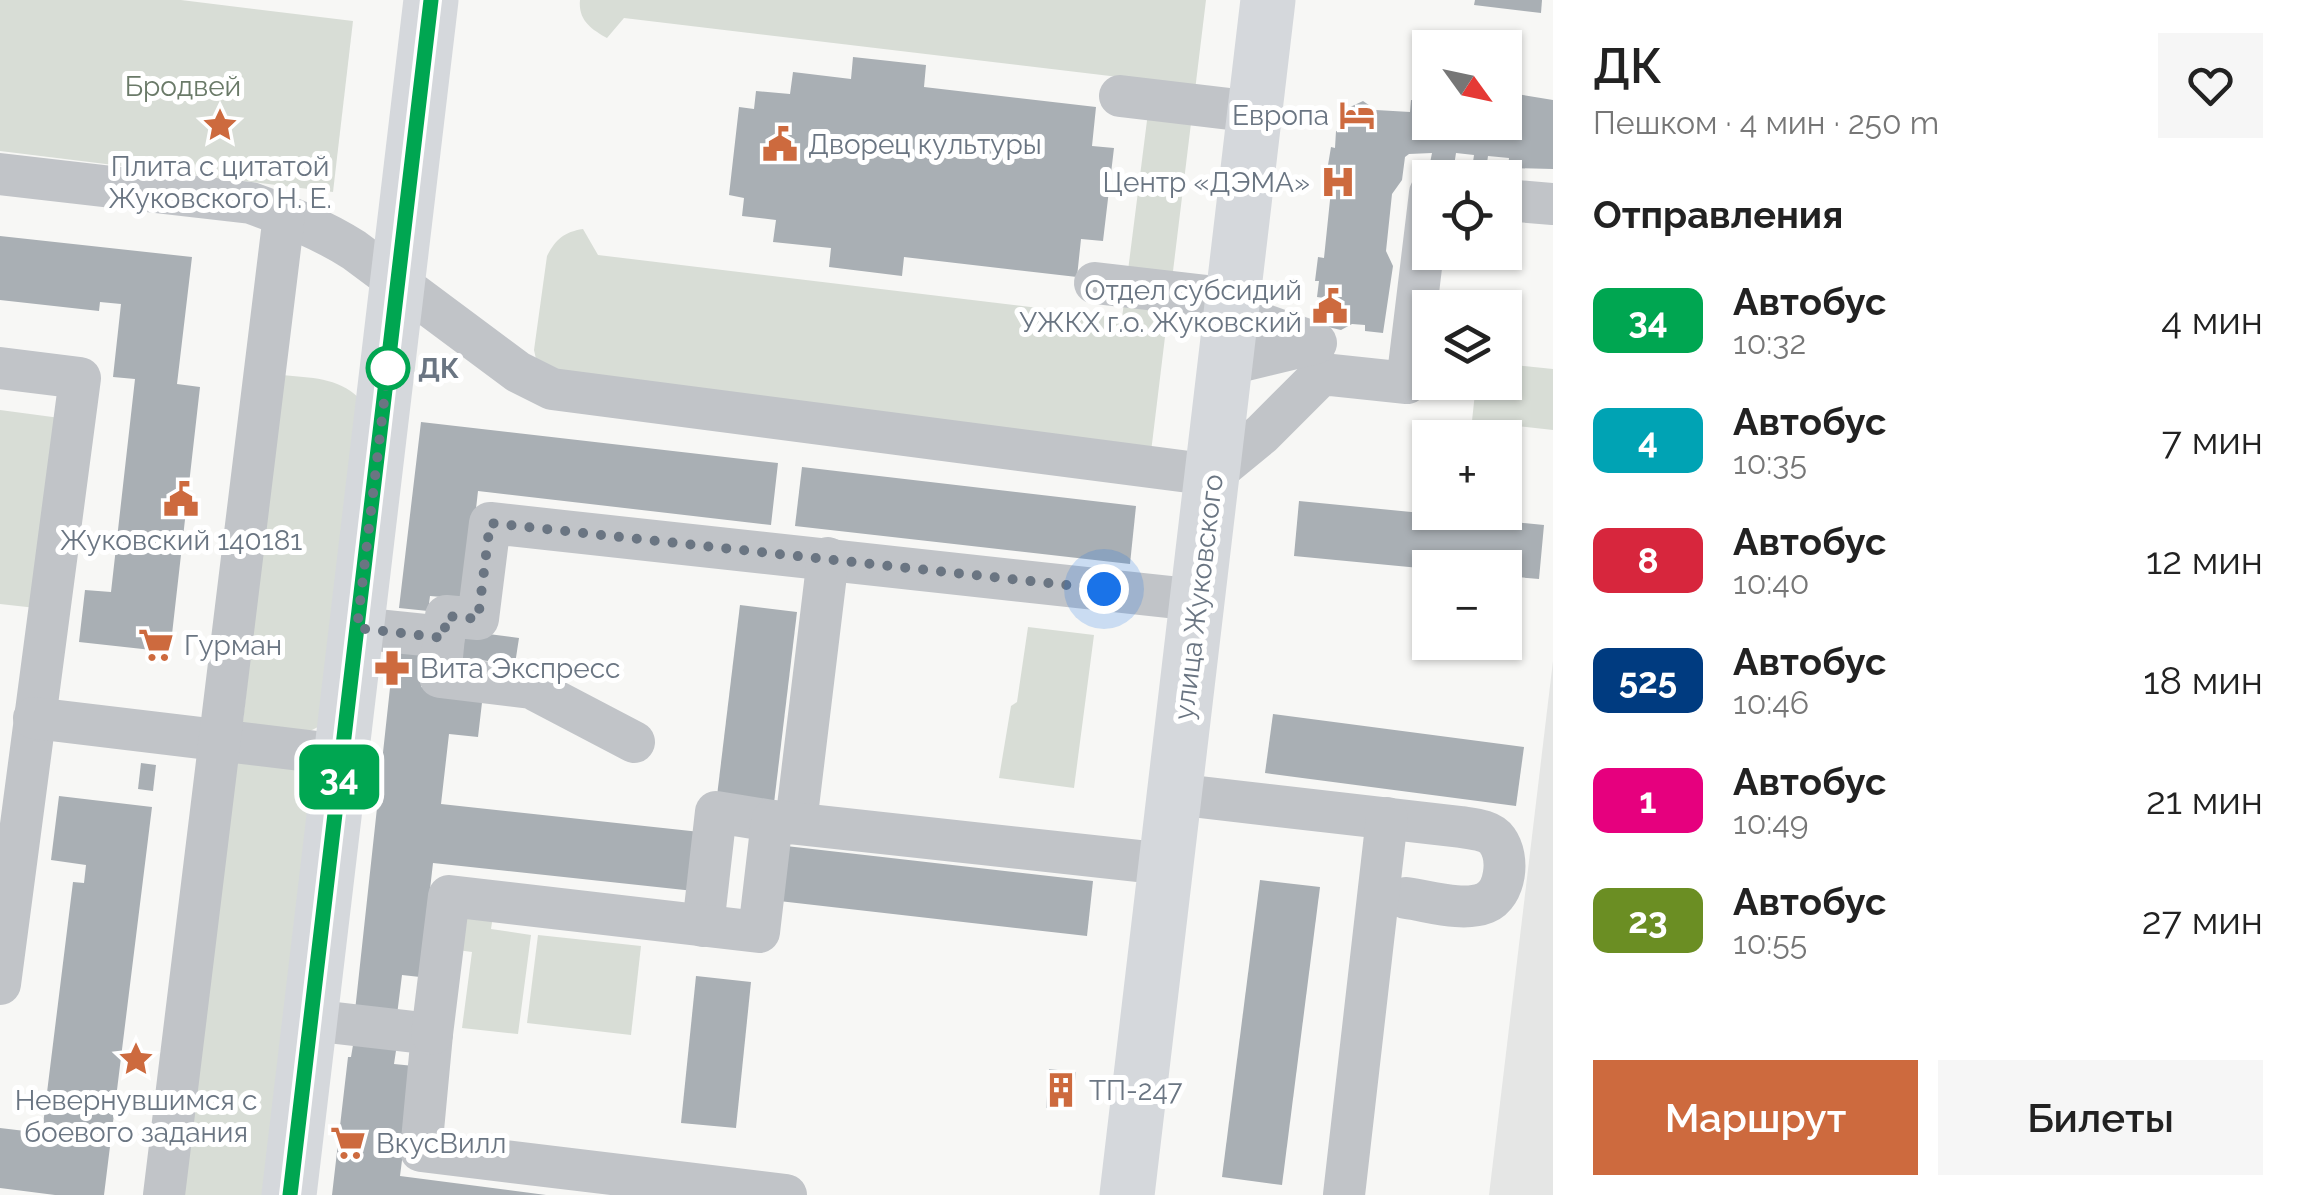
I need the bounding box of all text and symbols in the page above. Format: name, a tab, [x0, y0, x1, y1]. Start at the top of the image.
north arrow	[1412, 30, 1522, 140]
map controls	[1412, 30, 1522, 660]
button: heart	[2158, 33, 2263, 138]
text: ДК	[1593, 38, 1662, 94]
park label: Бродвей	[125, 70, 241, 103]
hotel icon: Европа	[1338, 96, 1376, 134]
place label: Европа	[1232, 99, 1329, 132]
text: Пешком · 4 мин · 250 m	[1593, 104, 1939, 141]
place icon: Плита с цитатой Жуковского Н. Е.	[201, 106, 239, 144]
public building icon: Дворец культуры	[761, 125, 799, 163]
place label: Дворец культуры	[808, 128, 1042, 161]
place label: Плита с цитатой Жуковского Н. Е.	[108, 150, 332, 215]
button: locate	[1412, 160, 1522, 270]
hospital icon: Центр «ДЭМА»	[1319, 163, 1357, 201]
place label: Центр «ДЭМА»	[1102, 166, 1310, 199]
text: Отправления	[1593, 192, 1843, 237]
place label: Отдел субсидий УЖКХ г.о. Жуковский	[1020, 274, 1302, 339]
text: Автобус	[1733, 279, 1887, 324]
public building icon: Отдел субсидий УЖКХ г.о. Жуковский	[1311, 287, 1349, 325]
button: layers	[1412, 290, 1522, 400]
text: 4 мин	[2161, 298, 2263, 343]
text: 34	[1628, 300, 1668, 341]
text: 10:32	[1733, 324, 1806, 361]
marker: ДК	[367, 347, 409, 389]
place label: ДК	[418, 352, 459, 385]
text: Автобус	[1733, 399, 1887, 444]
text: 7 мин	[2162, 418, 2263, 463]
button: +	[1412, 420, 1522, 530]
text: 4	[1638, 420, 1658, 461]
text: 10:35	[1733, 444, 1807, 481]
street label: улица Жуковского	[1167, 472, 1230, 722]
public building icon: Жуковский 140181	[162, 480, 200, 518]
text: Автобус	[1733, 519, 1887, 564]
place label: Жуковский 140181	[60, 524, 302, 557]
text: 12 мин	[2146, 538, 2263, 583]
text: 8	[1637, 540, 1659, 581]
button: −	[1412, 550, 1522, 660]
your location	[1079, 564, 1129, 614]
text: 10:40	[1733, 564, 1809, 601]
supermarket icon: Гурман	[137, 626, 175, 664]
place label: Гурман	[184, 629, 282, 662]
text: Автобус	[1733, 639, 1887, 684]
pharmacy icon: Вита Экспресс	[373, 649, 411, 687]
place label: Вита Экспресс	[420, 652, 620, 685]
text: 18 мин	[2143, 658, 2263, 703]
text: 525	[1619, 660, 1677, 701]
text: 10:46	[1733, 684, 1809, 721]
line badge: 34	[294, 744, 384, 810]
text: 34	[319, 757, 359, 798]
text: Автобус	[1733, 759, 1887, 804]
text: 21 мин	[2146, 778, 2263, 823]
text: 1	[1639, 780, 1657, 821]
text: 10:49	[1733, 804, 1809, 841]
text: Автобус	[1733, 879, 1887, 924]
text: 27 мин	[2142, 898, 2263, 943]
text: 23	[1628, 900, 1668, 941]
text: 10:55	[1733, 924, 1807, 961]
place icon: Невернувшимся с боевого задания	[117, 1040, 155, 1078]
button: Маршрут	[1593, 1060, 1918, 1175]
button: Билеты	[1938, 1060, 2263, 1175]
building icon: ТП-247	[1042, 1071, 1080, 1109]
place label: ТП-247	[1089, 1074, 1183, 1107]
place label: Невернувшимся с боевого задания	[15, 1084, 257, 1149]
supermarket icon: ВкусВилл	[329, 1124, 367, 1162]
place label: ВкусВилл	[376, 1127, 506, 1160]

